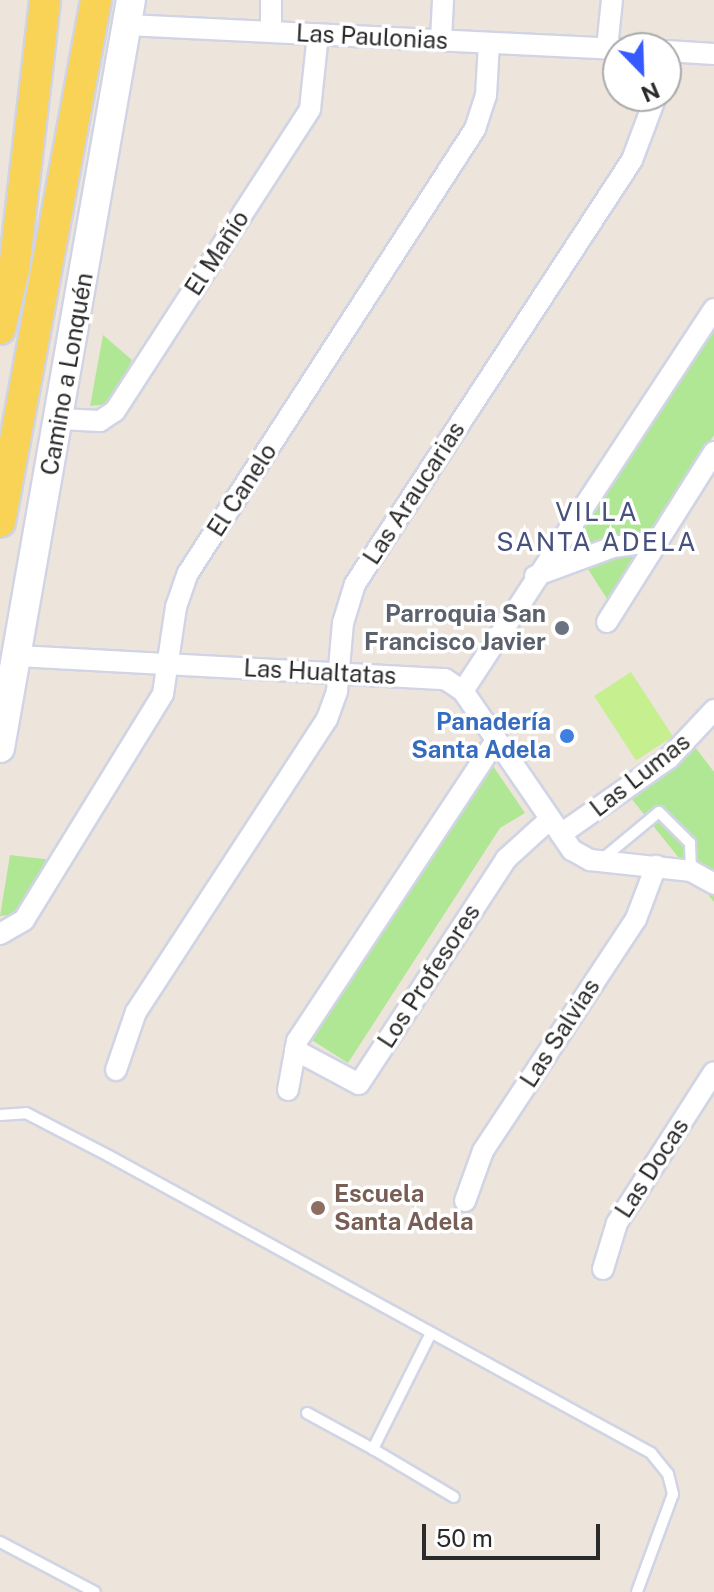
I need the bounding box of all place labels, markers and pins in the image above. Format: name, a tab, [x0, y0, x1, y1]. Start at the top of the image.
place label: Parroquia San Francisco Javier	[364, 600, 546, 656]
marker: Parroquia San Francisco Javier	[553, 619, 571, 637]
place label: Panadería Santa Adela	[411, 708, 551, 764]
marker: Panadería Santa Adela	[558, 727, 576, 745]
place label: Escuela Santa Adela	[334, 1180, 474, 1236]
marker: Escuela Santa Adela	[309, 1199, 327, 1217]

